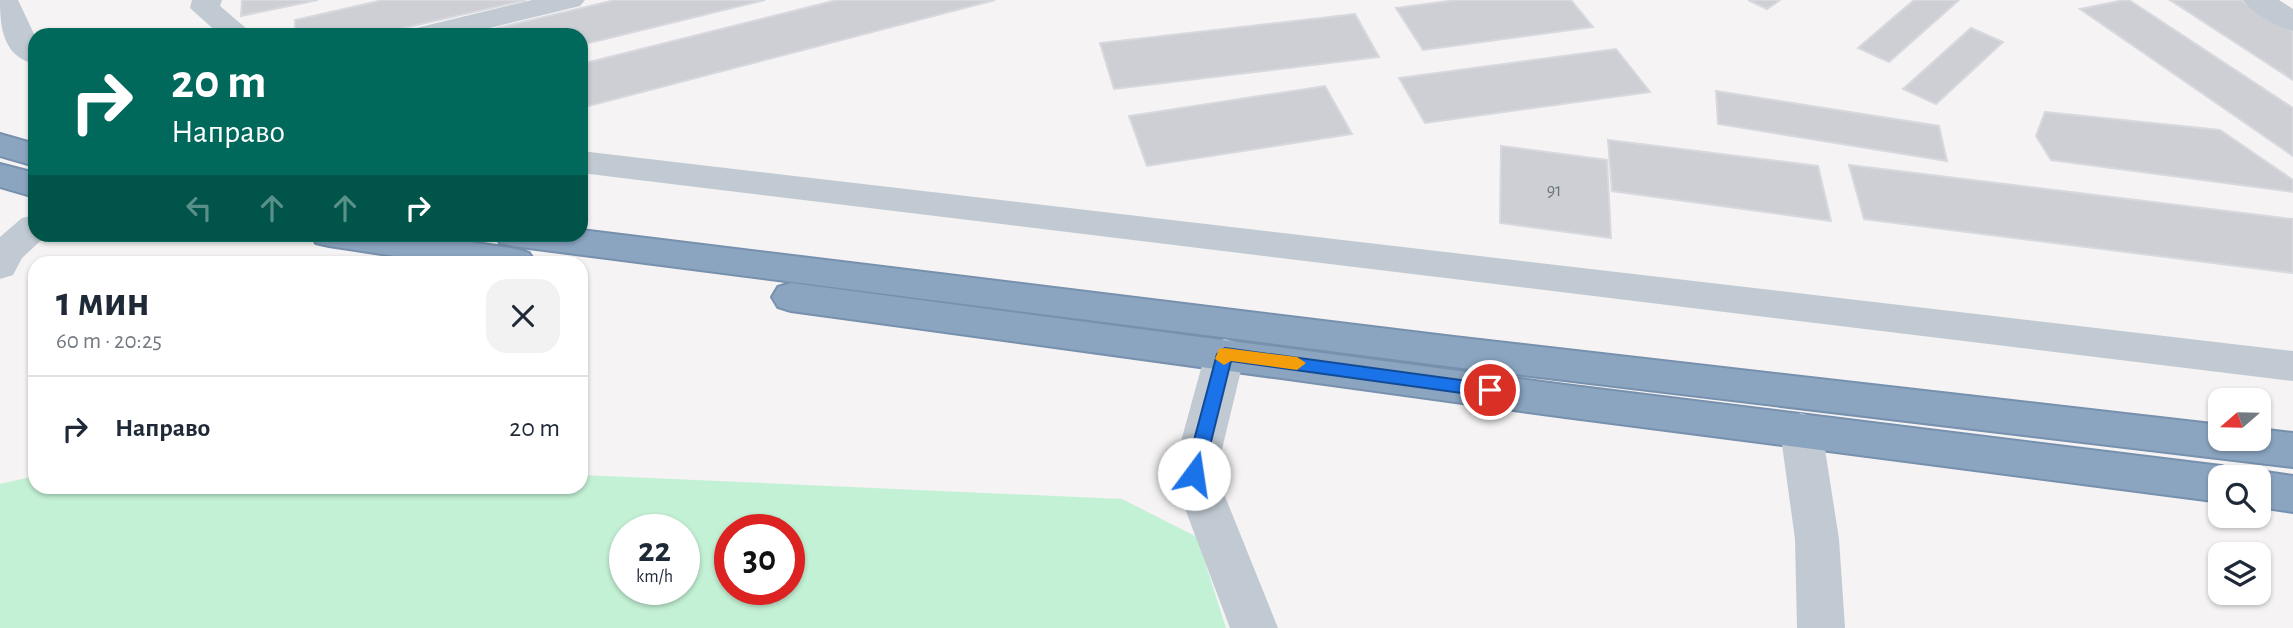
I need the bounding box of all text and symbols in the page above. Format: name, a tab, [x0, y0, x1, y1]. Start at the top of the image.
icon: right	[56, 56, 147, 147]
text: 20 m	[171, 58, 267, 107]
text: Направо	[171, 116, 285, 148]
house number: 91	[1547, 182, 1561, 200]
icon: left	[180, 189, 218, 227]
icon: ahead	[253, 189, 291, 227]
icon: ahead	[326, 189, 364, 227]
icon: right	[399, 189, 437, 227]
button: close	[486, 279, 560, 353]
text: 1 мин	[56, 281, 150, 323]
text: 60 m · 20:25	[56, 330, 162, 353]
pin	[1460, 360, 1520, 420]
icon: arrive	[1471, 371, 1509, 409]
north arrow	[2208, 388, 2272, 452]
map controls	[2208, 388, 2271, 605]
icon: right	[56, 410, 94, 448]
text: Направо	[115, 415, 210, 441]
text: 20 m	[509, 415, 560, 441]
position arrow	[1157, 437, 1231, 511]
button: search	[2208, 465, 2271, 528]
speed limit sign: 30	[714, 514, 805, 605]
text: 22	[638, 533, 671, 568]
button: layers	[2208, 542, 2271, 605]
text: km/h	[636, 568, 673, 586]

